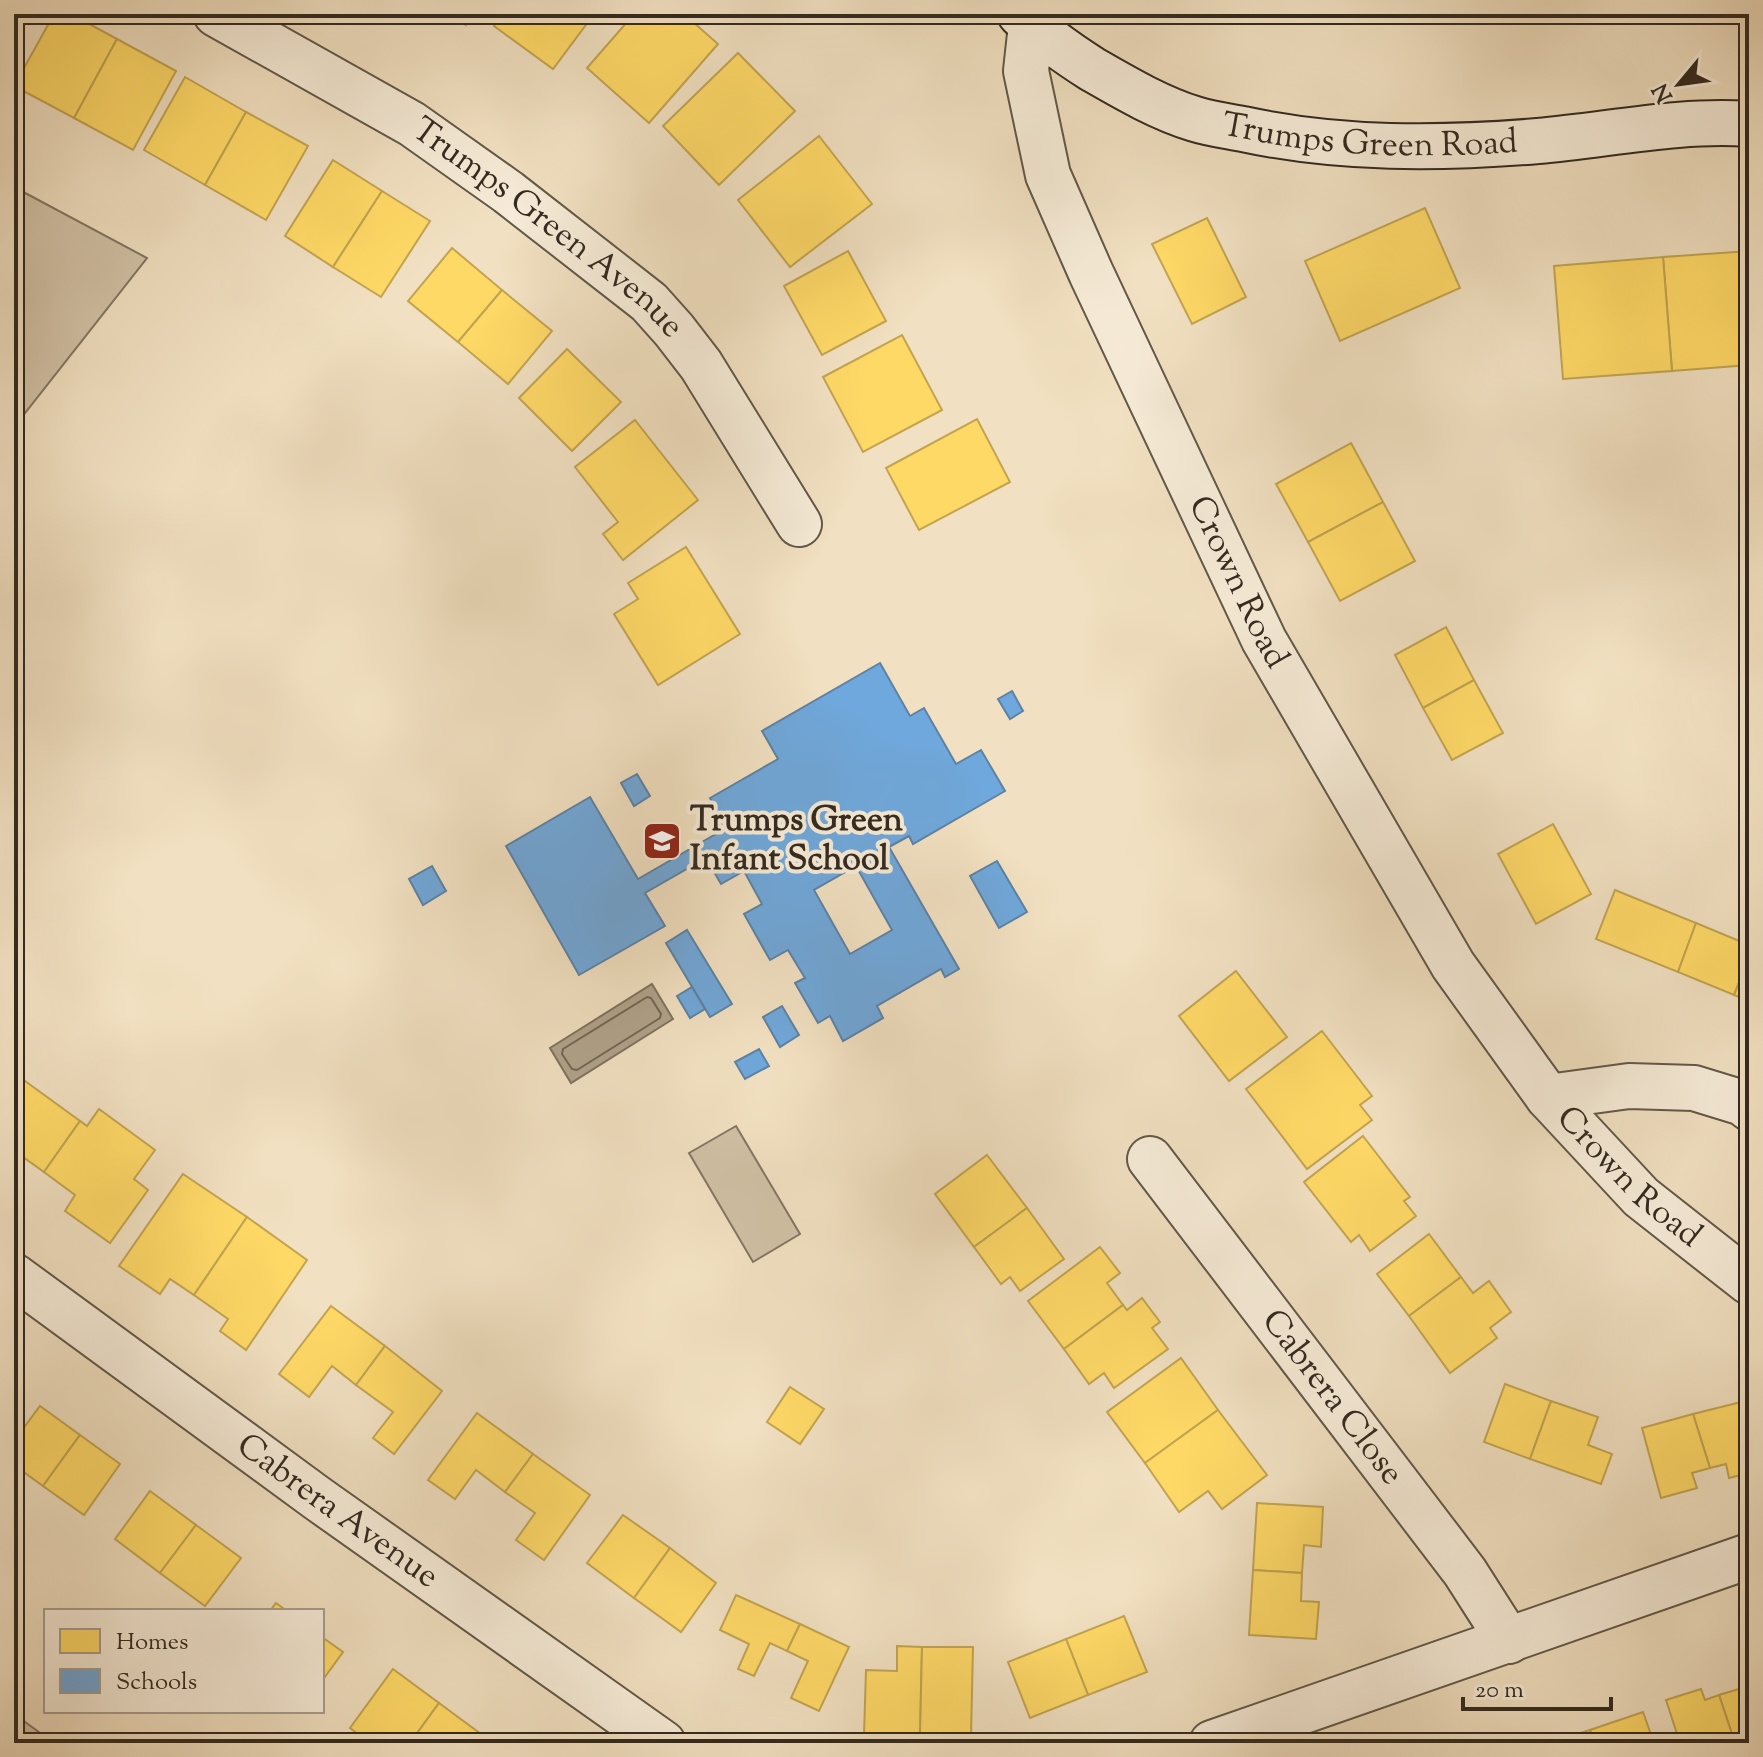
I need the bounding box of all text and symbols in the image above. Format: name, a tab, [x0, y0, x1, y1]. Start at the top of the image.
north arrow	[1639, 44, 1719, 124]
text: N	[1646, 76, 1682, 108]
street label: Trumps Green Road	[1218, 101, 1519, 171]
street label: Trumps Green Avenue	[401, 107, 695, 349]
street label: Crown Road	[1175, 488, 1300, 678]
place label: Trumps Green Infant School	[690, 797, 903, 885]
school or university icon: Trumps Green Infant School	[641, 820, 683, 862]
street label: Crown Road	[1544, 1096, 1712, 1260]
street label: Cabrera Close	[1249, 1299, 1415, 1496]
street label: Cabrera Avenue	[226, 1422, 449, 1601]
legend	[44, 1609, 324, 1713]
text: Homes	[116, 1626, 188, 1660]
scale bar	[1463, 1661, 1611, 1711]
text: Schools	[116, 1666, 197, 1700]
text: 20 m	[1475, 1674, 1524, 1708]

